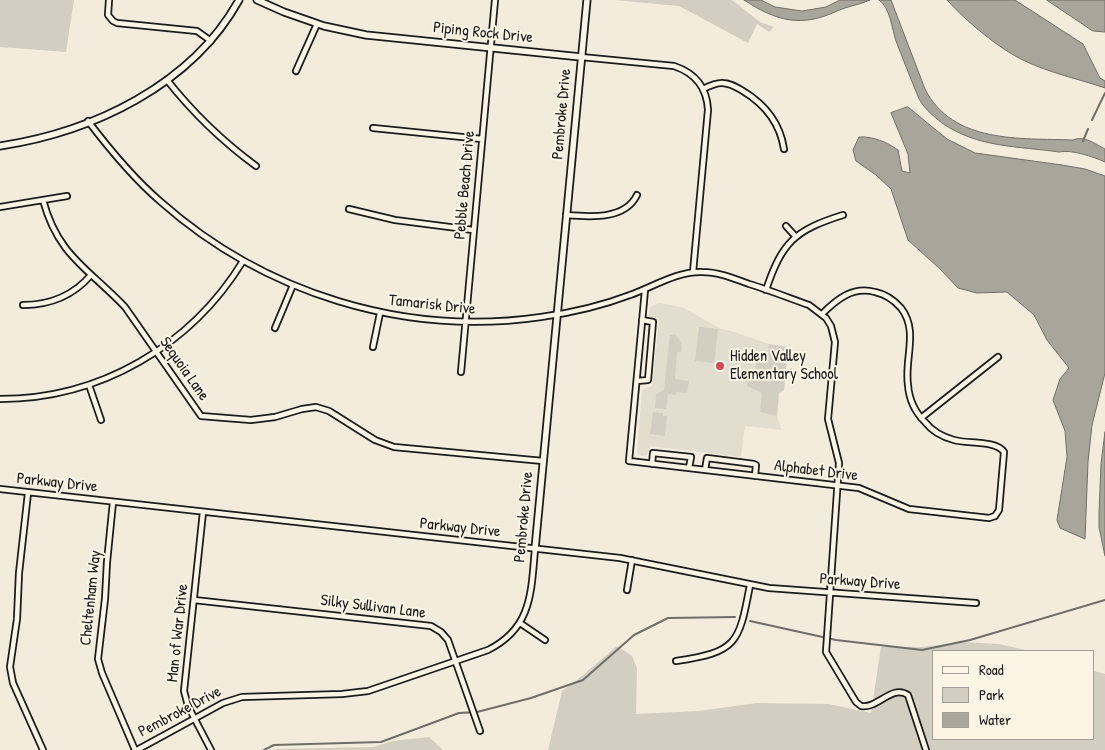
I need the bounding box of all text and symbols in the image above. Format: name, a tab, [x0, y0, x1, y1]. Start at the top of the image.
street label: Piping Rock Drive	[432, 18, 534, 48]
street label: Pembroke Drive	[548, 68, 576, 160]
street label: Pebble Beach Drive	[451, 130, 479, 240]
street label: Tamarisk Drive	[388, 291, 476, 319]
street label: Sequoia Lane	[155, 333, 213, 405]
place label: Hidden Valley Elementary School	[730, 347, 838, 385]
marker: Hidden Valley Elementary School	[714, 360, 726, 372]
street label: Alphabet Drive	[773, 456, 859, 486]
street label: Parkway Drive	[16, 469, 98, 497]
street label: Pembroke Drive	[510, 471, 538, 563]
street label: Parkway Drive	[419, 514, 501, 542]
street label: Cheltenham Way	[76, 549, 106, 647]
street label: Parkway Drive	[819, 570, 901, 594]
street label: Man of War Drive	[163, 583, 193, 683]
street label: Silky Sullivan Lane	[319, 591, 427, 623]
legend	[932, 650, 1095, 740]
text: Road	[979, 659, 1004, 680]
street label: Pembroke Drive	[135, 682, 225, 742]
text: Park	[979, 684, 1004, 705]
text: Water	[979, 709, 1011, 730]

